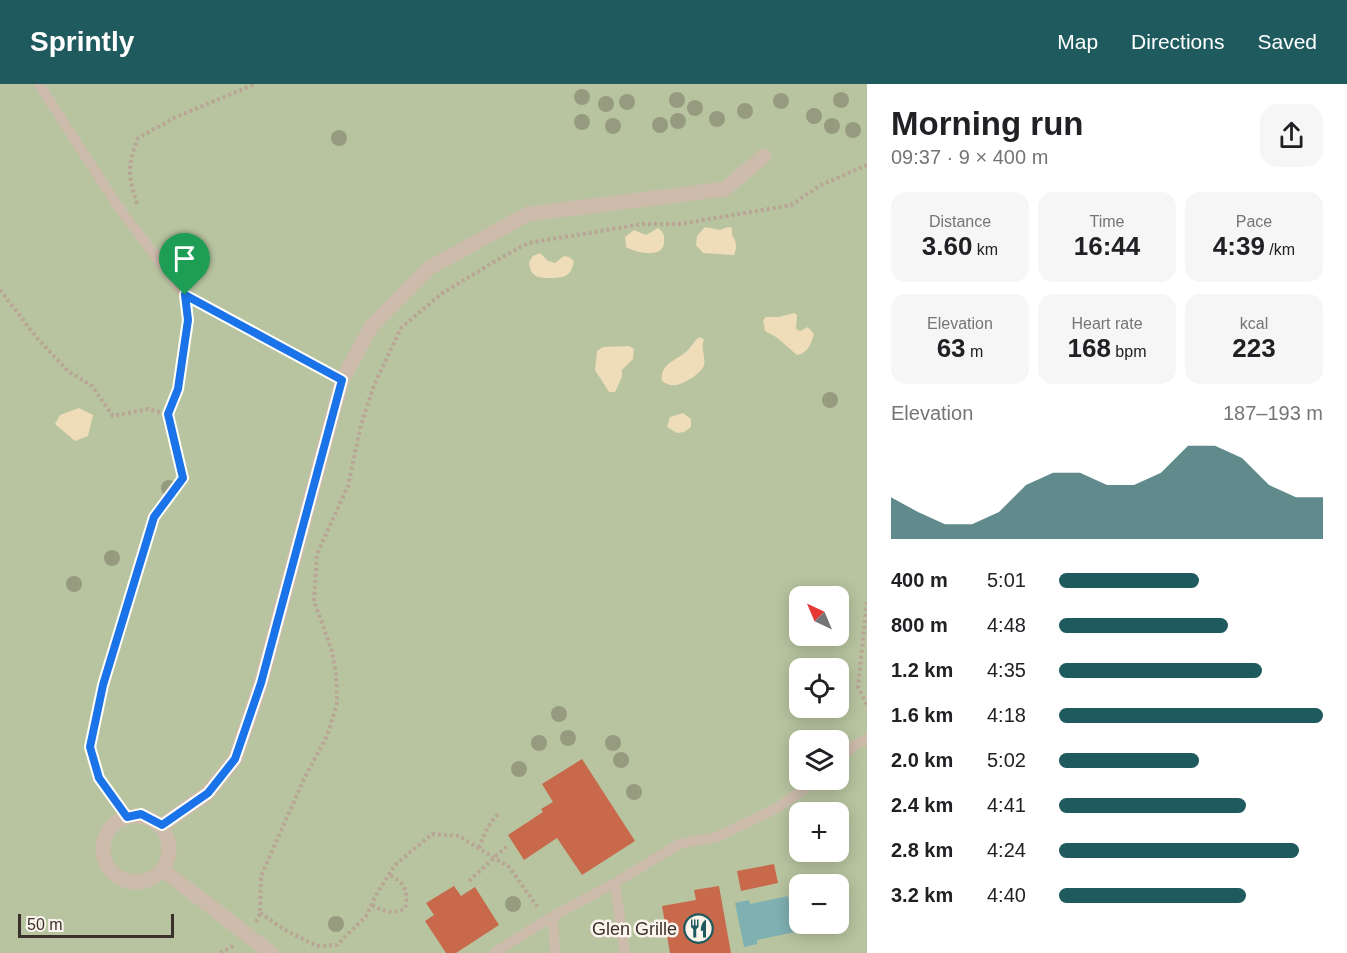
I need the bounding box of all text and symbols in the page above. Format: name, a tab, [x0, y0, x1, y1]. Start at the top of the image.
text: Sprintly	[30, 26, 134, 57]
text: Map	[1057, 30, 1098, 53]
text: Directions	[1131, 30, 1224, 53]
text: Saved	[1257, 30, 1317, 53]
button: share	[1260, 104, 1323, 167]
text: Morning run	[891, 105, 1083, 142]
text: 09:37 · 9 × 400 m	[891, 146, 1048, 168]
text: Distance	[929, 213, 991, 230]
text: Time	[1090, 213, 1124, 230]
text: Pace	[1236, 213, 1272, 230]
text: 3.60	[922, 231, 972, 261]
text: 16:44	[1074, 231, 1140, 261]
text: 4:39	[1213, 231, 1265, 261]
pin	[159, 233, 210, 295]
text: km	[972, 241, 998, 258]
text: /km	[1265, 241, 1295, 258]
icon: arrive	[168, 242, 201, 275]
text: Elevation	[927, 315, 993, 332]
text: Heart rate	[1071, 315, 1143, 332]
text: kcal	[1240, 315, 1268, 332]
text: 63	[937, 333, 966, 363]
text: 168	[1068, 333, 1111, 363]
text: 223	[1232, 333, 1276, 363]
text: m	[966, 343, 983, 360]
text: bpm	[1111, 343, 1146, 360]
text: Elevation	[891, 402, 973, 424]
text: 187–193 m	[1223, 402, 1323, 424]
text: 400 m	[891, 569, 948, 591]
text: 5:01	[987, 569, 1026, 591]
north arrow	[789, 586, 849, 646]
map controls	[789, 586, 849, 934]
text: 800 m	[891, 614, 948, 636]
text: 4:48	[987, 614, 1026, 636]
button: locate	[789, 658, 849, 718]
text: 1.2 km	[891, 659, 953, 681]
text: 4:35	[987, 659, 1026, 681]
text: 1.6 km	[891, 704, 953, 726]
text: 4:18	[987, 704, 1026, 726]
button: layers	[789, 730, 849, 790]
text: 2.0 km	[891, 749, 953, 771]
text: 5:02	[987, 749, 1026, 771]
text: 2.4 km	[891, 794, 953, 816]
text: 4:41	[987, 794, 1026, 816]
button: +	[789, 802, 849, 862]
text: 2.8 km	[891, 839, 953, 861]
text: 4:24	[987, 839, 1026, 861]
button: −	[789, 874, 849, 934]
text: 3.2 km	[891, 884, 953, 906]
text: 4:40	[987, 884, 1026, 906]
scale bar	[18, 911, 174, 938]
restaurant icon: Glen Grille	[682, 913, 714, 945]
text: 50 m	[27, 916, 63, 933]
place label: Glen Grille	[592, 919, 677, 939]

